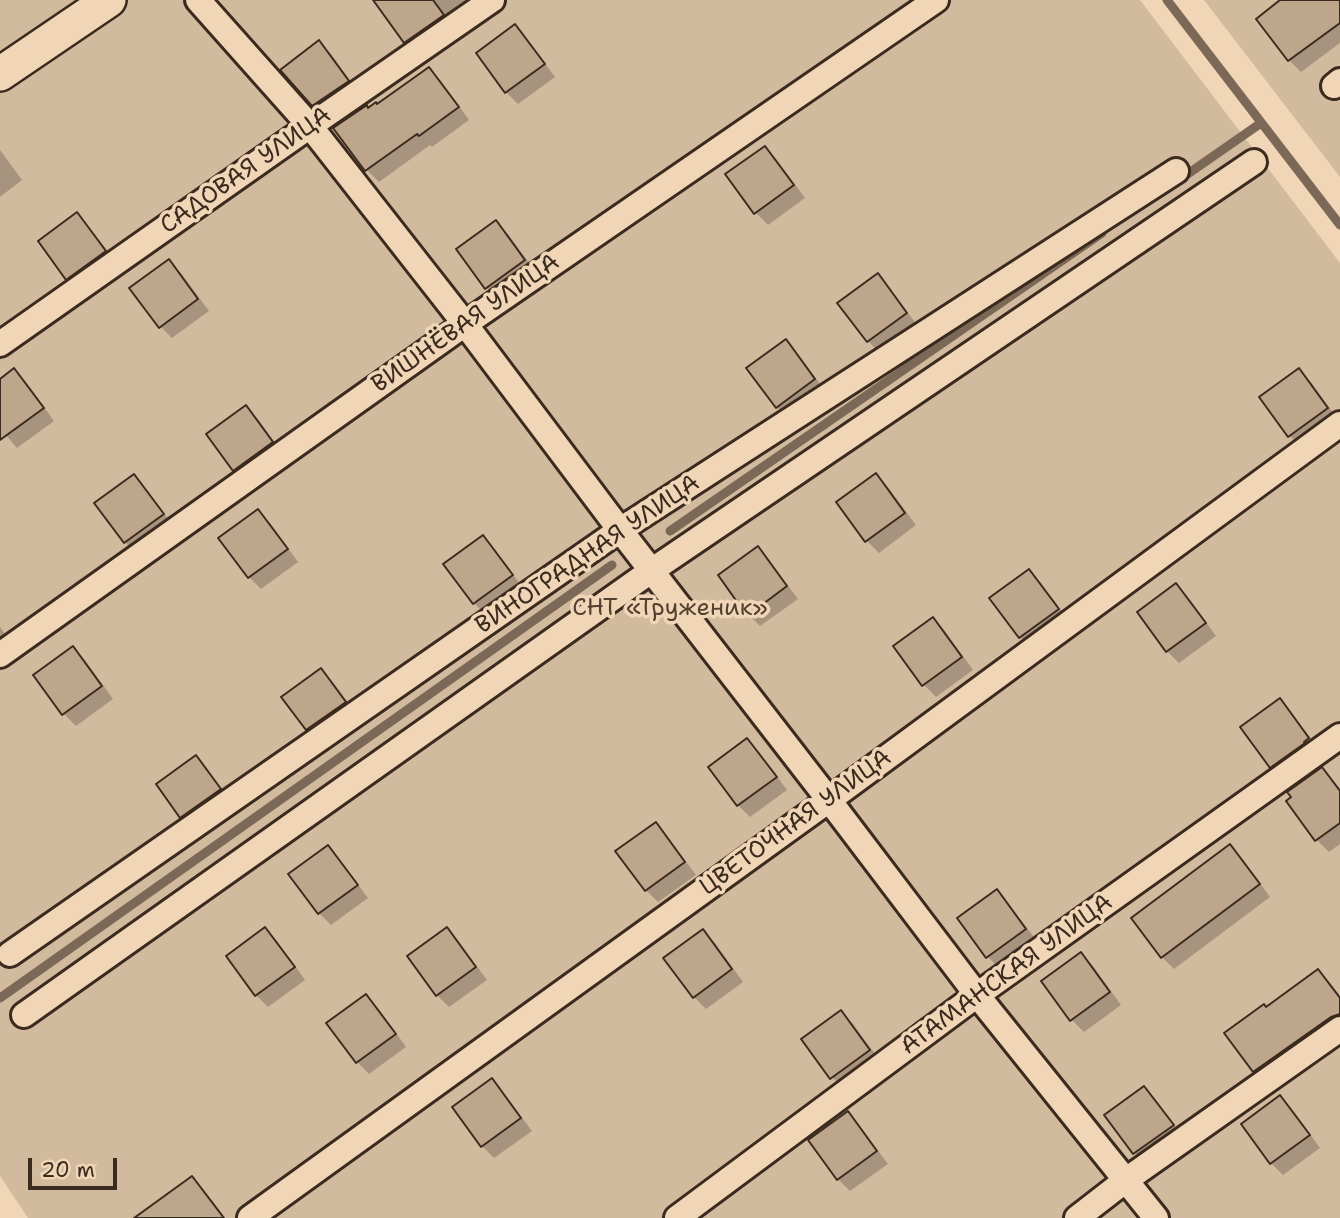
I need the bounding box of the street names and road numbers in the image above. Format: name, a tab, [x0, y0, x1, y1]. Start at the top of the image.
street label: САДОВАЯ УЛИЦА	[155, 101, 337, 241]
street label: ВИШНЁВАЯ УЛИЦА	[367, 248, 565, 400]
street label: ВИНОГРАДНАЯ УЛИЦА	[470, 469, 706, 641]
street label: ЦВЕТОЧНАЯ УЛИЦА	[694, 744, 898, 902]
street label: АТАМАНСКАЯ УЛИЦА	[895, 888, 1119, 1062]

